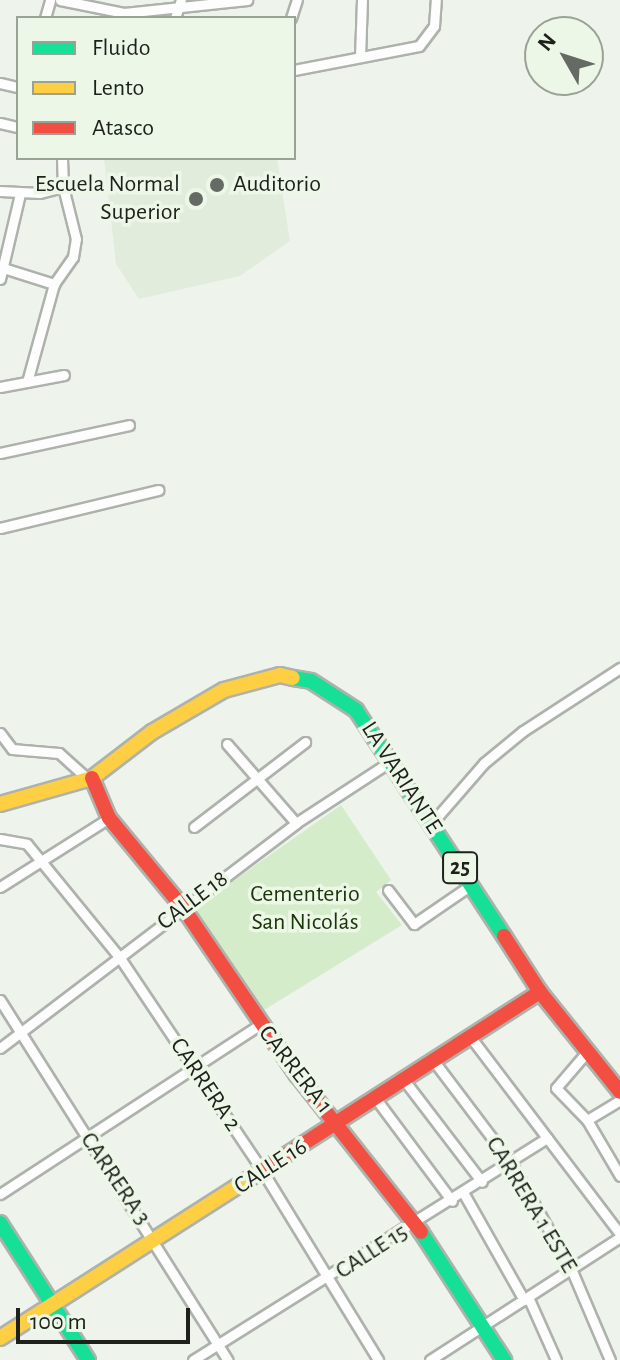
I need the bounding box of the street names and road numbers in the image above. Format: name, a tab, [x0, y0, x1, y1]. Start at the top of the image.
street label: LA VARIANTE	[354, 717, 448, 839]
road number: 25	[442, 850, 478, 886]
street label: CALLE 18	[152, 865, 234, 937]
street label: CARRERA 1	[252, 1020, 338, 1120]
street label: CARRERA 2	[163, 1033, 247, 1137]
street label: CARRERA 3	[74, 1127, 156, 1231]
street label: CARRERA 1 ESTE	[479, 1132, 583, 1278]
street label: CALLE 16	[229, 1133, 313, 1201]
street label: CALLE 15	[331, 1218, 413, 1286]

